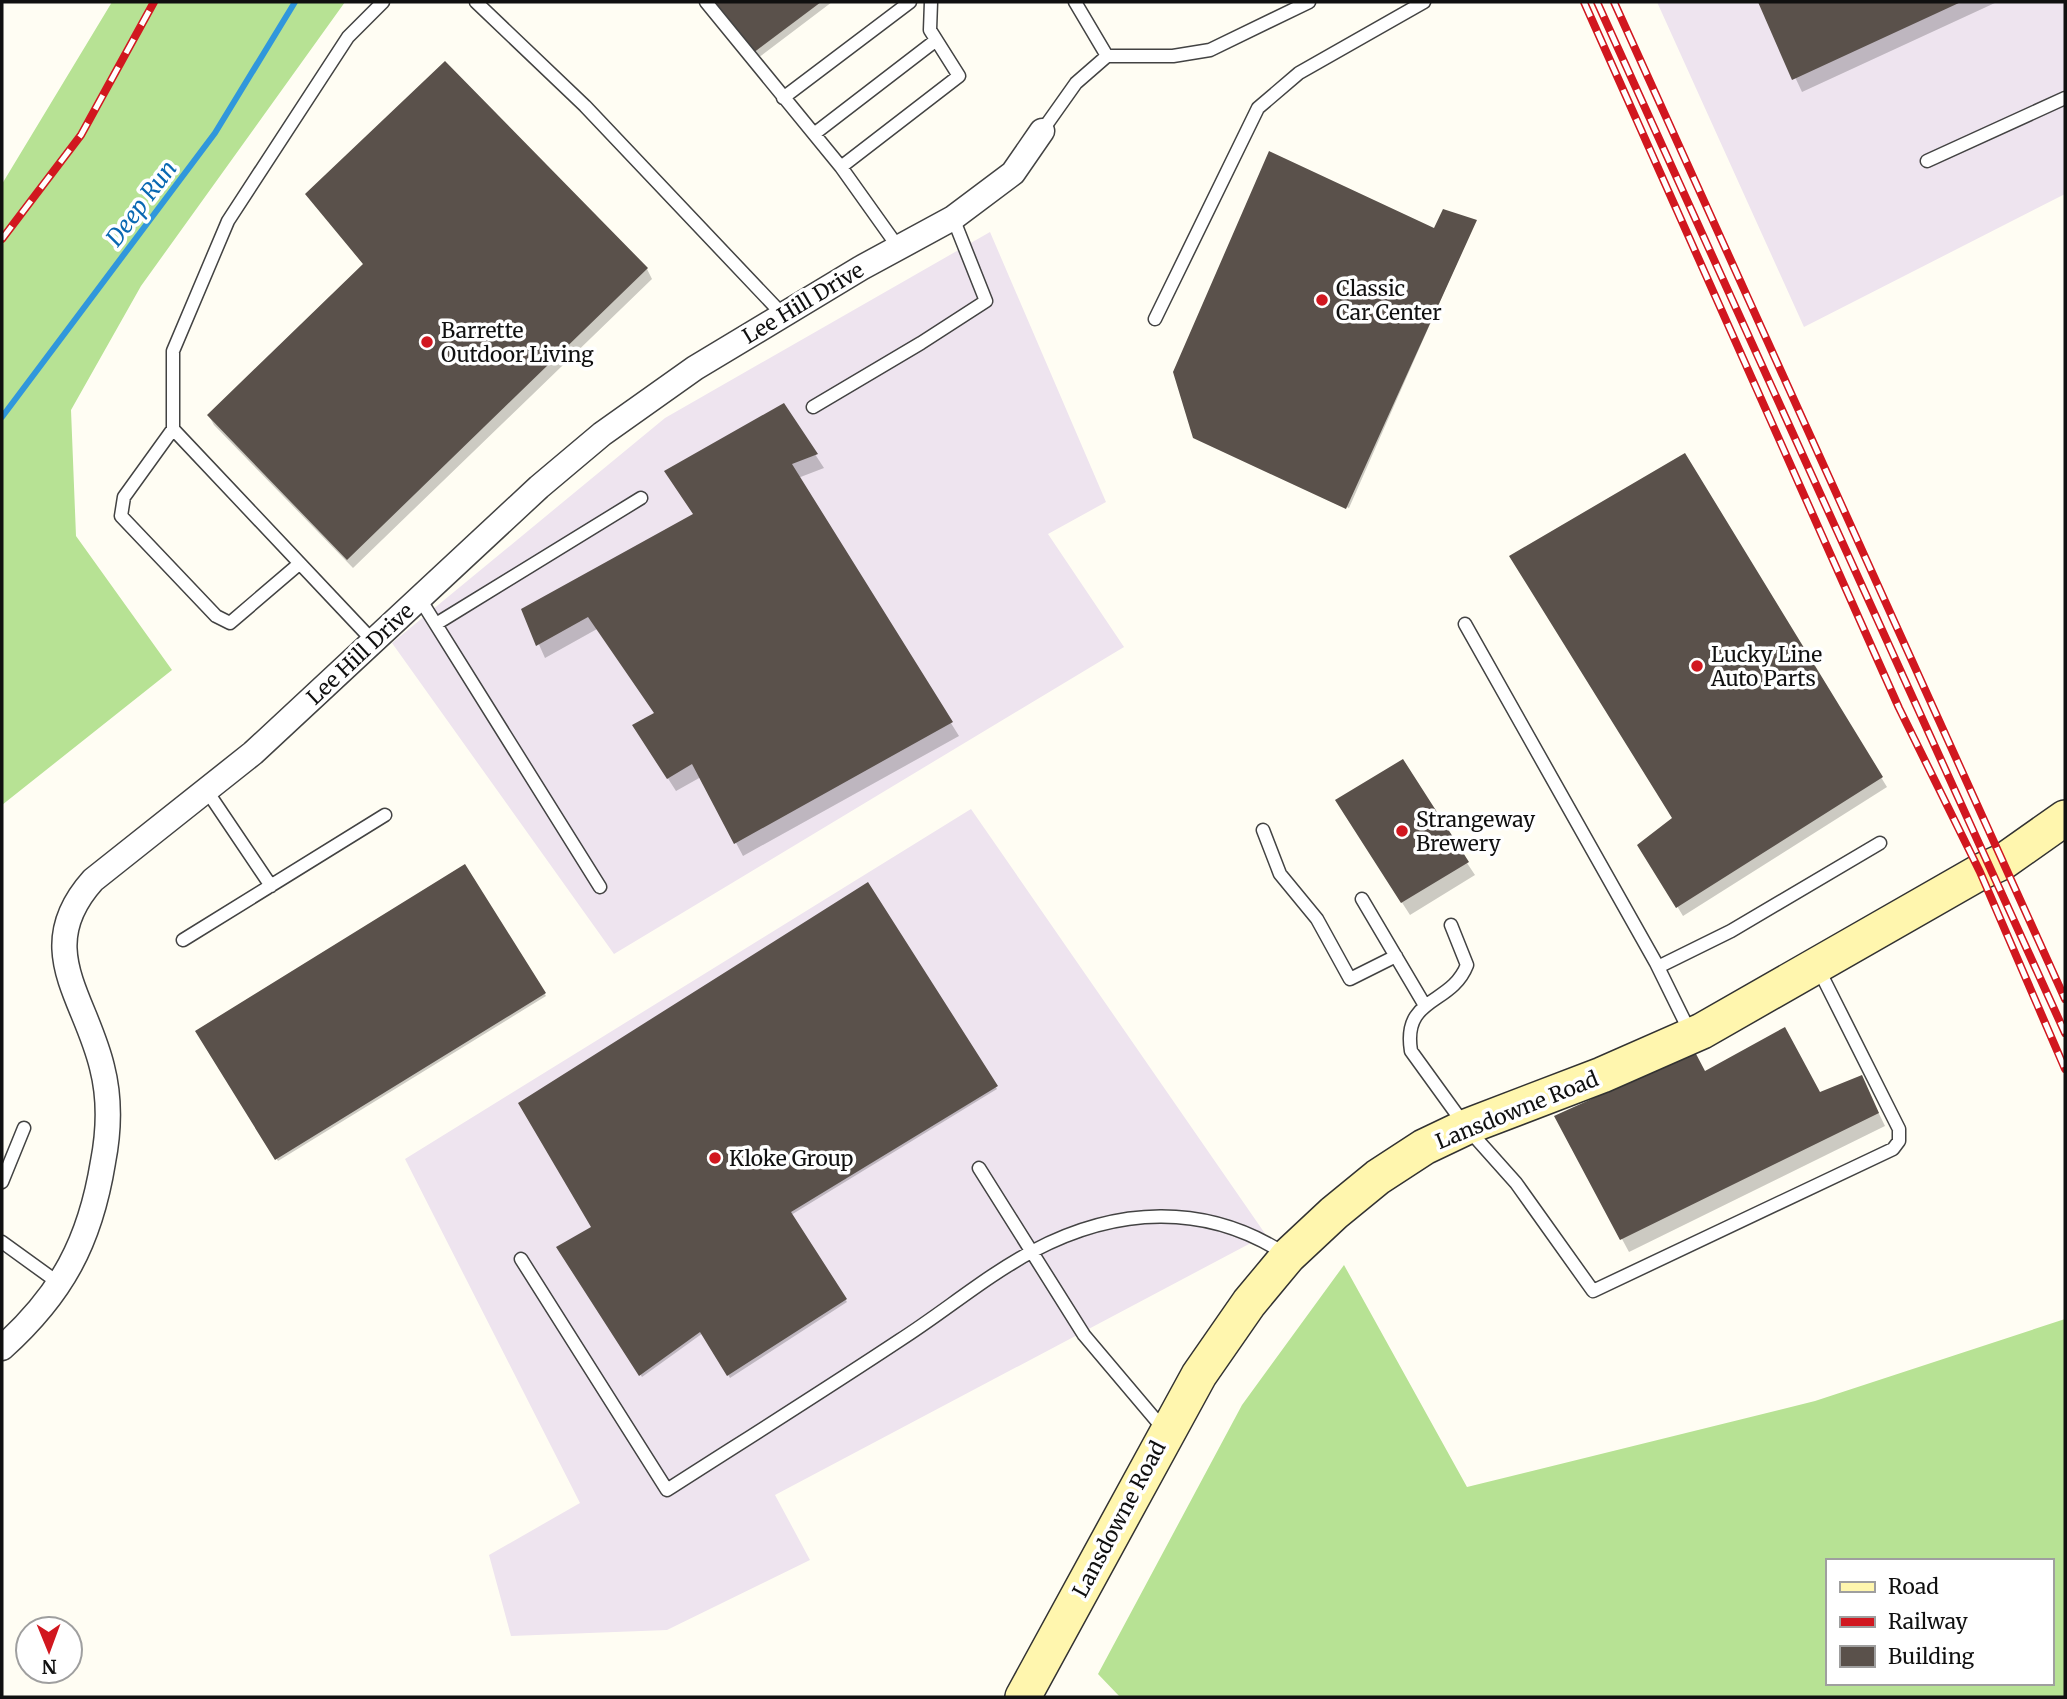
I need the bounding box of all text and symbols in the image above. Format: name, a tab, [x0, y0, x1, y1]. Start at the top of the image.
water label: Deep Run	[99, 154, 183, 252]
street label: Lee Hill Drive	[737, 256, 869, 350]
place label: Classic Car Center	[1336, 275, 1442, 326]
marker: Classic Car Center	[1314, 292, 1330, 308]
place label: Barrette Outdoor Living	[441, 317, 594, 368]
marker: Barrette Outdoor Living	[419, 334, 435, 350]
street label: Lee Hill Drive	[301, 598, 419, 710]
place label: Lucky Line Auto Parts	[1710, 641, 1822, 692]
marker: Lucky Line Auto Parts	[1689, 658, 1705, 674]
place label: Strangeway Brewery	[1416, 806, 1536, 857]
marker: Strangeway Brewery	[1394, 823, 1410, 839]
street label: Lansdowne Road	[1432, 1065, 1603, 1155]
place label: Kloke Group	[729, 1145, 854, 1172]
marker: Kloke Group	[707, 1150, 723, 1166]
street label: Lansdowne Road	[1066, 1436, 1172, 1602]
legend	[1826, 1559, 2053, 1685]
text: Road	[1888, 1573, 1939, 1600]
text: Railway	[1888, 1608, 1969, 1635]
north arrow	[14, 1615, 84, 1685]
text: Building	[1888, 1643, 1975, 1670]
text: N	[42, 1655, 57, 1679]

